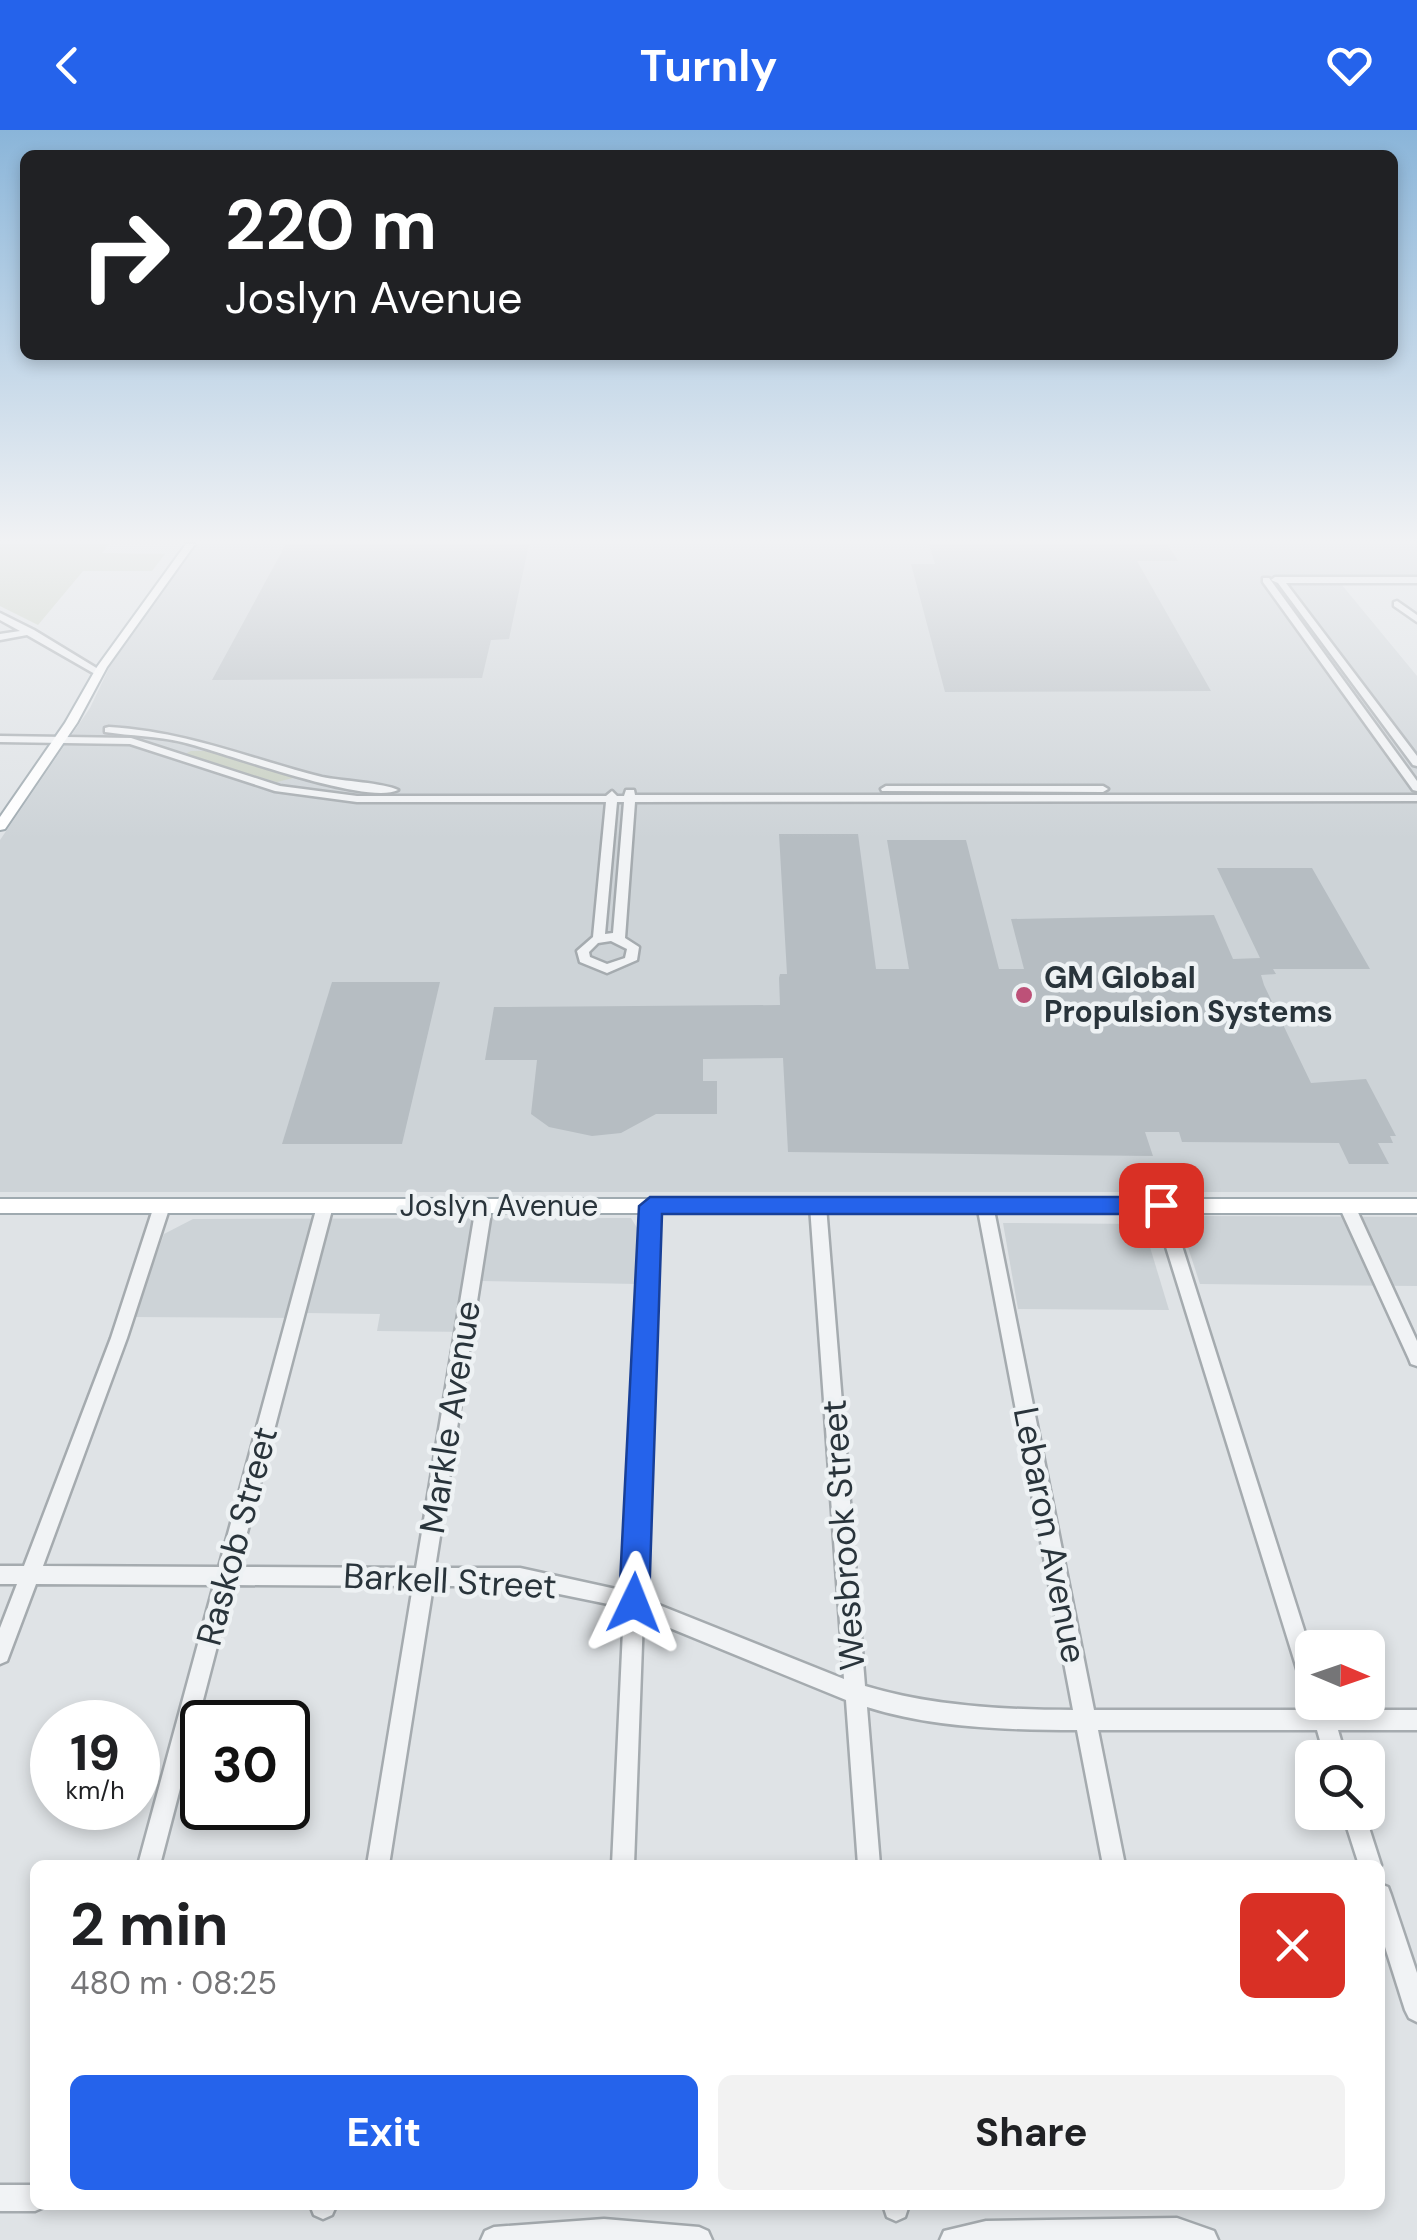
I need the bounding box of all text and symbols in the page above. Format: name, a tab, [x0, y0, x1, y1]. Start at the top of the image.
text: Turnly	[640, 36, 777, 95]
icon: back	[40, 38, 95, 93]
icon: heart	[1322, 38, 1377, 93]
text: 220 m	[225, 180, 437, 271]
icon: right	[60, 190, 190, 320]
text: Joslyn Avenue	[225, 268, 523, 327]
place label: GM Global Propulsion Systems	[1044, 958, 1333, 1031]
marker: GM Global Propulsion Systems	[1013, 984, 1035, 1006]
pin	[1119, 1163, 1204, 1248]
icon: arrive	[1134, 1178, 1189, 1233]
street label: Joslyn Avenue	[400, 1186, 598, 1225]
street label: Markle Avenue	[409, 1297, 491, 1537]
street label: Wesbrook Street	[811, 1398, 875, 1672]
street label: Lebaron Avenue	[1003, 1403, 1097, 1667]
street label: Raskob Street	[186, 1422, 288, 1650]
position arrow	[582, 1551, 686, 1655]
street label: Barkell Street	[342, 1552, 558, 1610]
north arrow	[1295, 1630, 1385, 1720]
map controls	[1295, 1630, 1385, 1830]
speed limit sign: 30	[180, 1700, 310, 1830]
text: 19	[70, 1720, 120, 1786]
button: search	[1295, 1740, 1385, 1830]
text: km/h	[65, 1774, 125, 1807]
text: 2 min	[70, 1885, 229, 1964]
button: close	[1240, 1893, 1345, 1998]
text: 480 m · 08:25	[70, 1962, 277, 2004]
button: Exit	[70, 2075, 698, 2190]
button: Share	[718, 2075, 1345, 2190]

